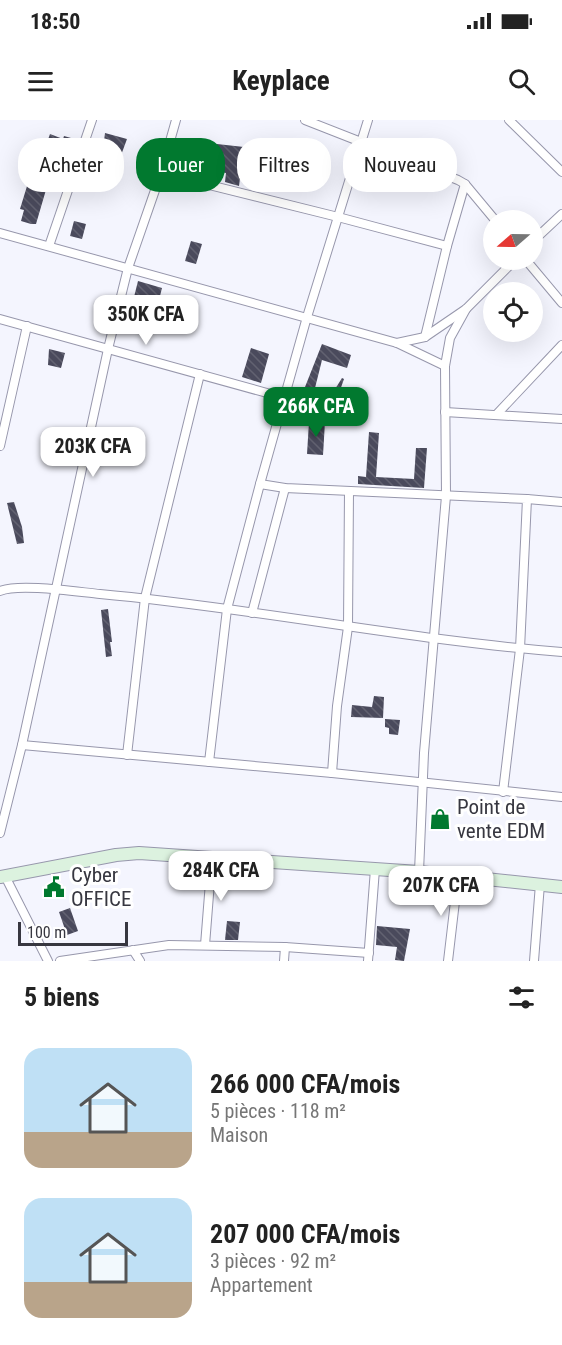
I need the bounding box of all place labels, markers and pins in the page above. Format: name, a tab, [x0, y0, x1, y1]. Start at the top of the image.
pin: 350K CFA	[84, 295, 208, 346]
pin: 266K CFA	[254, 387, 378, 438]
pin: 203K CFA	[31, 427, 155, 478]
place label: Point de vente EDM	[457, 795, 545, 843]
shop icon: Point de vente EDM	[428, 807, 452, 831]
pin: 284K CFA	[159, 851, 283, 902]
place label: Cyber OFFICE	[71, 863, 131, 911]
pin: 207K CFA	[379, 866, 503, 917]
public building icon: Cyber OFFICE	[42, 875, 66, 899]

